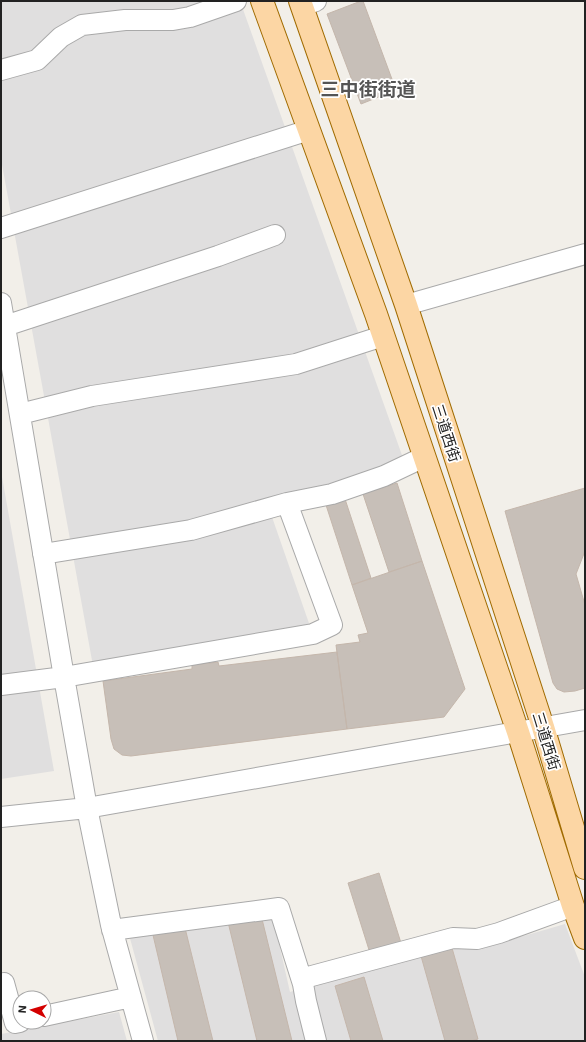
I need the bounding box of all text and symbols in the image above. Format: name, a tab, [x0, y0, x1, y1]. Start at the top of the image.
district label: 三中街街道	[320, 77, 416, 100]
street label: 三道西街	[429, 402, 465, 464]
street label: 三道西街	[530, 710, 564, 772]
north arrow	[12, 990, 52, 1030]
text: N	[15, 1005, 28, 1014]

